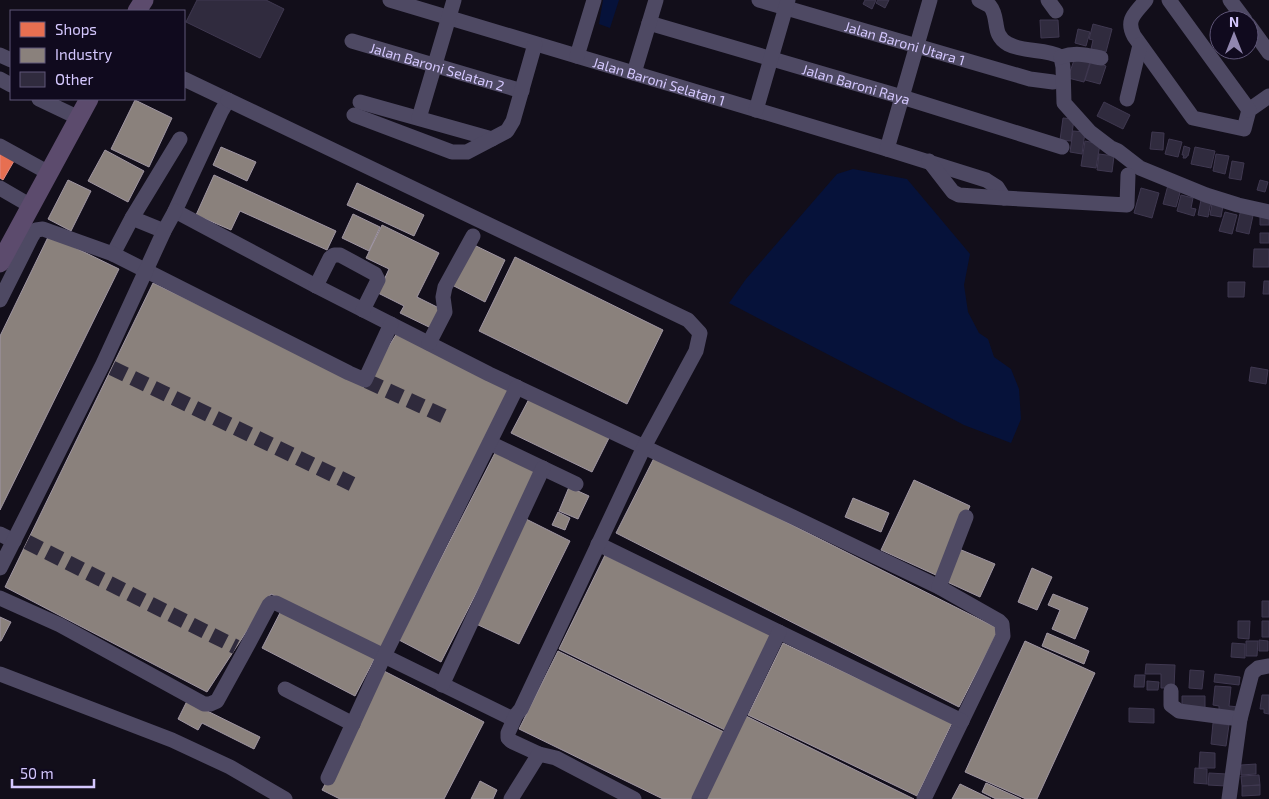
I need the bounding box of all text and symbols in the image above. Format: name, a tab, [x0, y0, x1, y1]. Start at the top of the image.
legend	[10, 10, 185, 100]
north arrow	[1209, 10, 1259, 60]
text: N	[1229, 13, 1239, 30]
street label: Jalan Baroni Utara 1	[843, 17, 967, 68]
text: Shops	[55, 20, 97, 38]
street label: Jalan Baroni Selatan 2	[368, 38, 507, 94]
text: Industry	[55, 45, 112, 63]
street label: Jalan Baroni Selatan 1	[591, 53, 727, 109]
street label: Jalan Baroni Raya	[800, 60, 912, 108]
text: Other	[55, 70, 94, 88]
scale bar	[12, 756, 95, 788]
text: 50 m	[20, 764, 54, 782]

